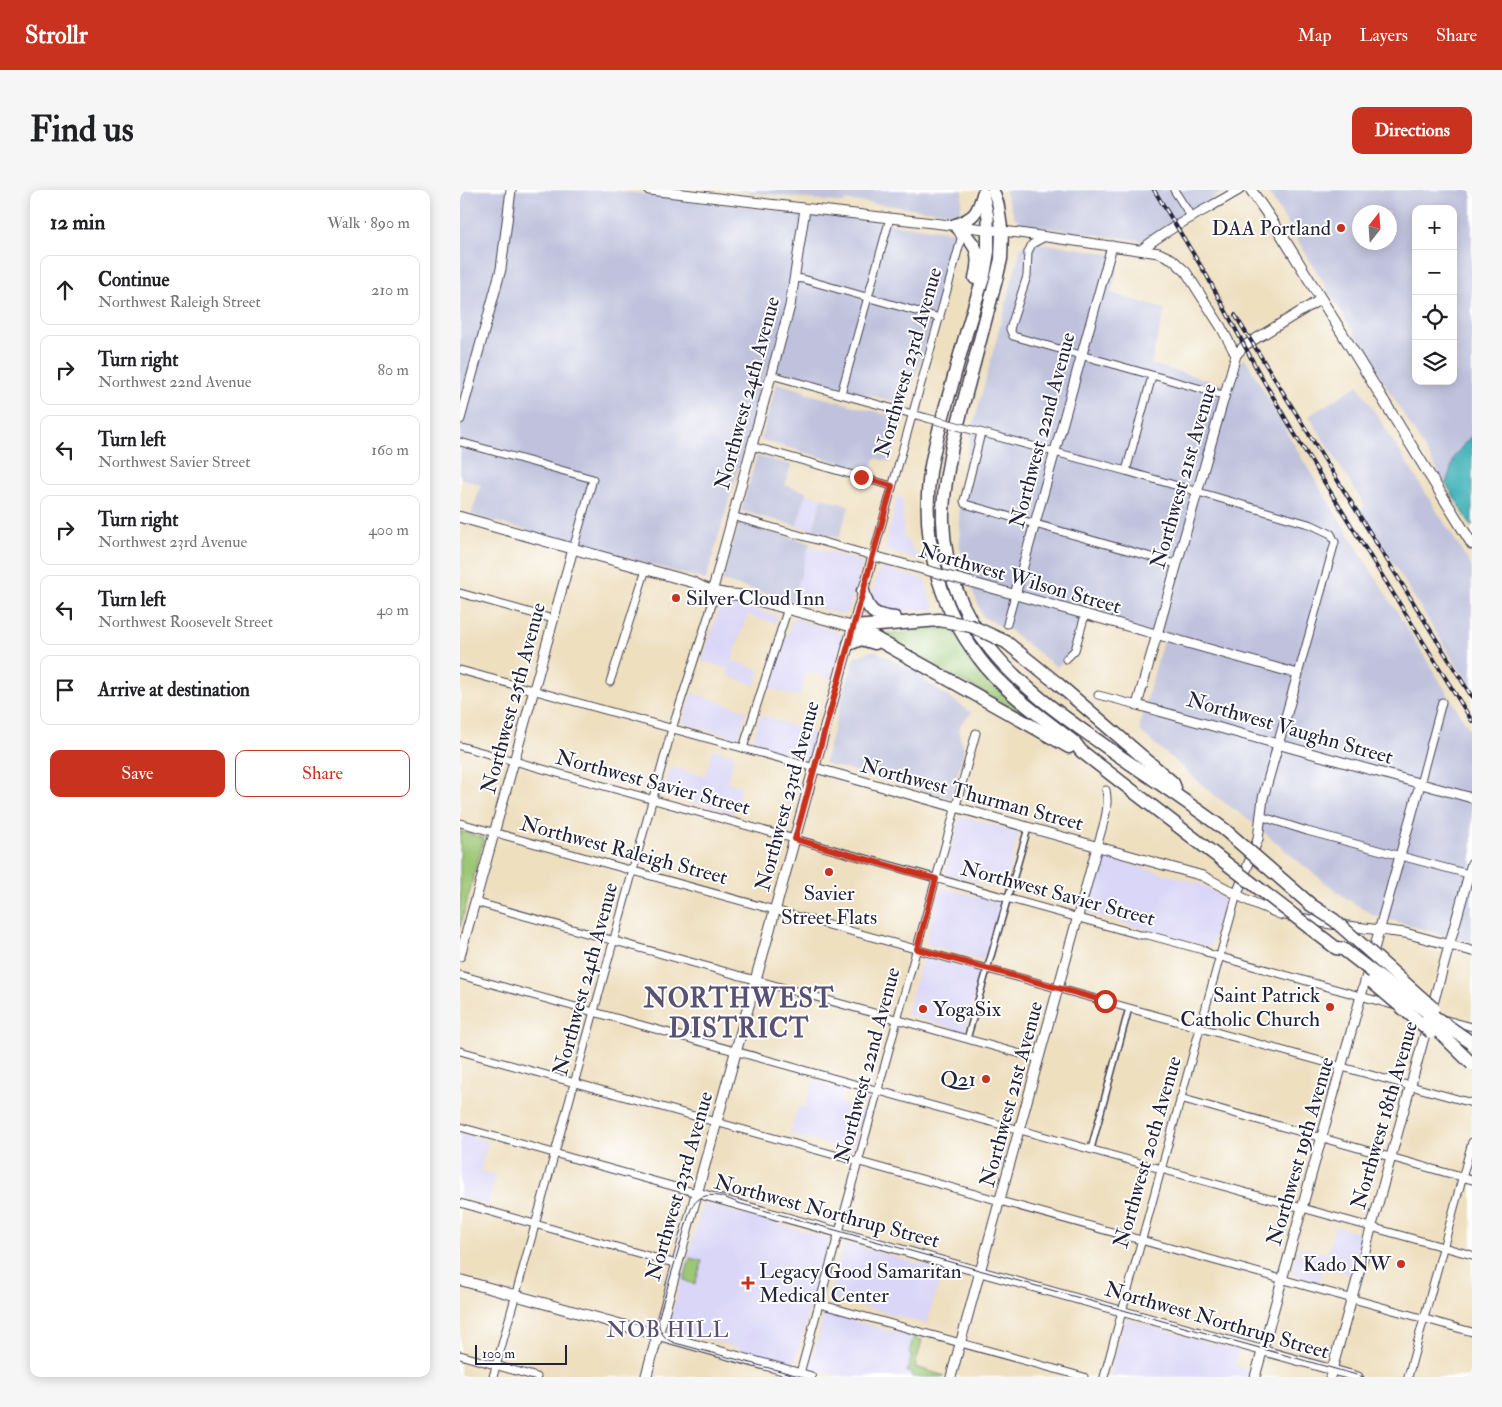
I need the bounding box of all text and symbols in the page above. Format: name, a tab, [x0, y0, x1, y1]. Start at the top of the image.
text: Strollr	[25, 20, 88, 51]
text: Map	[1298, 24, 1332, 47]
text: Layers	[1360, 24, 1408, 47]
text: Share	[1436, 24, 1477, 47]
button: Directions	[1352, 107, 1472, 154]
text: Find us	[30, 108, 134, 152]
north arrow	[1352, 205, 1397, 250]
map controls	[1412, 205, 1457, 385]
button: +	[1412, 205, 1457, 250]
text: 12 min	[50, 209, 105, 236]
text: Walk · 890 m	[327, 213, 410, 233]
place label: DAA Portland	[1212, 215, 1332, 242]
marker: DAA Portland	[1335, 222, 1347, 234]
button: −	[1412, 250, 1457, 295]
street label: Northwest 23rd Avenue	[869, 264, 949, 460]
text: Continue	[98, 268, 169, 292]
icon: ahead	[51, 276, 79, 304]
text: 210 m	[371, 280, 409, 300]
text: Northwest Raleigh Street	[98, 292, 261, 312]
street label: Northwest 24th Avenue	[709, 293, 786, 493]
button: locate	[1412, 295, 1457, 340]
street label: Northwest 22nd Avenue	[1003, 329, 1082, 531]
button: layers	[1412, 340, 1457, 385]
text: Turn right	[98, 348, 178, 372]
icon: right	[51, 356, 79, 384]
text: 80 m	[378, 360, 409, 380]
text: Northwest 22nd Avenue	[98, 372, 251, 392]
street label: Northwest 21st Avenue	[1144, 380, 1223, 572]
text: Turn left	[98, 428, 166, 452]
icon: left	[51, 436, 79, 464]
text: 160 m	[371, 440, 409, 460]
text: Northwest Savier Street	[98, 452, 250, 472]
route end	[850, 466, 873, 489]
text: Turn right	[98, 508, 178, 532]
icon: right	[51, 516, 79, 544]
text: 400 m	[368, 520, 409, 540]
text: Northwest 23rd Avenue	[98, 532, 247, 552]
street label: Northwest Wilson Street	[916, 537, 1124, 620]
place label: Silver Cloud Inn	[686, 585, 825, 612]
text: Turn left	[98, 588, 166, 612]
marker: Silver Cloud Inn	[670, 592, 682, 604]
icon: left	[51, 596, 79, 624]
street label: Northwest 25th Avenue	[475, 599, 552, 797]
text: 40 m	[376, 600, 409, 620]
text: Northwest Roosevelt Street	[98, 612, 273, 632]
icon: arrive	[51, 676, 79, 704]
text: Arrive at destination	[98, 678, 250, 702]
street label: Northwest Vaughn Street	[1183, 686, 1396, 771]
street label: Northwest 23rd Avenue	[749, 698, 826, 894]
street label: Northwest Savier Street	[553, 744, 753, 821]
button: Save	[50, 750, 225, 797]
button: Share	[235, 750, 410, 797]
street label: Northwest Thurman Street	[857, 752, 1087, 837]
street label: Northwest Raleigh Street	[517, 810, 731, 891]
street label: Northwest Savier Street	[958, 855, 1158, 932]
marker: Savier Street Flats	[823, 866, 835, 878]
street label: Northwest 24th Avenue	[547, 879, 624, 1079]
place label: Savier Street Flats	[781, 880, 877, 931]
street label: Northwest 22nd Avenue	[828, 964, 907, 1166]
place label: Saint Patrick Catholic Church	[1180, 982, 1320, 1033]
district label: NORTHWEST DISTRICT	[643, 983, 834, 1045]
route start	[1094, 990, 1117, 1013]
place label: YogaSix	[933, 996, 1002, 1023]
street label: Northwest 21st Avenue	[974, 998, 1049, 1190]
marker: Saint Patrick Catholic Church	[1324, 1001, 1336, 1013]
marker: YogaSix	[917, 1003, 929, 1015]
street label: Northwest 18th Avenue	[1345, 1018, 1424, 1212]
street label: Northwest 20th Avenue	[1107, 1053, 1188, 1251]
street label: Northwest 19th Avenue	[1261, 1053, 1340, 1249]
place label: Q21	[940, 1066, 976, 1093]
marker: Q21	[980, 1073, 992, 1085]
street label: Northwest 23rd Avenue	[640, 1088, 720, 1284]
street label: Northwest Northrup Street	[711, 1168, 943, 1255]
place label: Kado NW	[1303, 1251, 1392, 1278]
place label: Legacy Good Samaritan Medical Center	[759, 1258, 962, 1309]
marker: Kado NW	[1395, 1258, 1407, 1270]
street label: Northwest Northrup Street	[1102, 1275, 1332, 1366]
marker: Legacy Good Samaritan Medical Center	[741, 1276, 755, 1290]
district label: NOB HILL	[607, 1316, 729, 1344]
scale bar	[475, 1342, 568, 1365]
text: 100 m	[482, 1345, 515, 1362]

